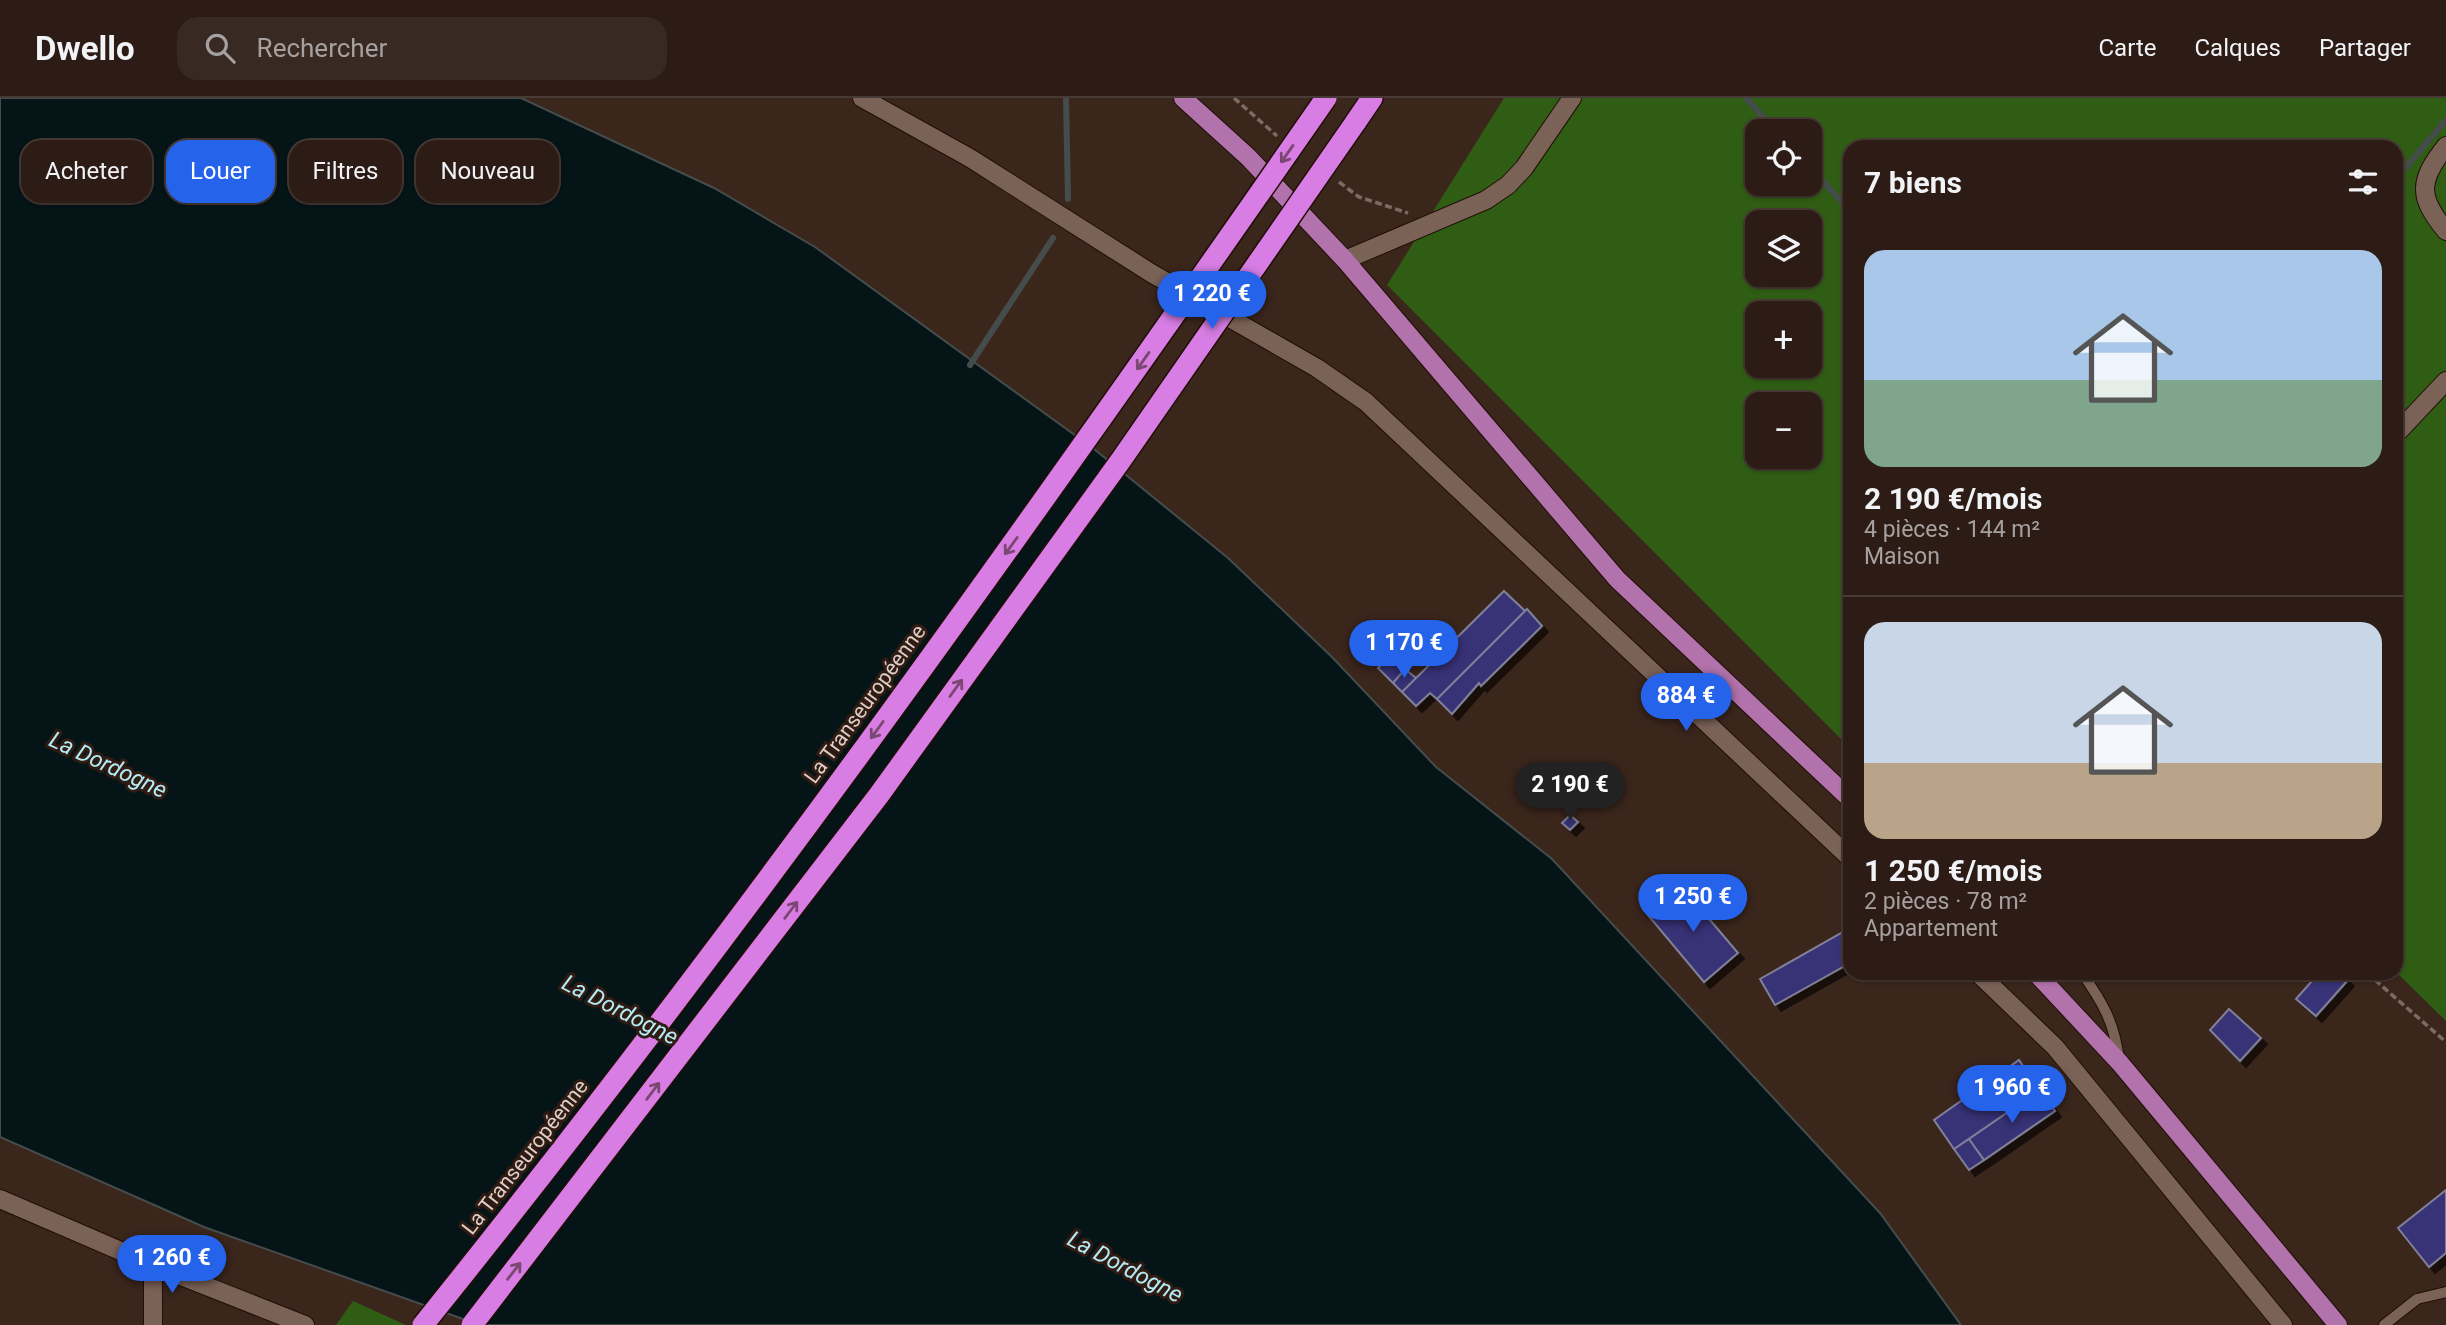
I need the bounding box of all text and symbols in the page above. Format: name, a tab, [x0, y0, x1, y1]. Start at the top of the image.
search box	[177, 17, 667, 80]
text: Dwello	[35, 29, 135, 68]
icon: search	[201, 29, 239, 67]
text: Rechercher	[257, 33, 387, 63]
text: Carte	[2098, 34, 2156, 62]
text: Calques	[2194, 34, 2281, 62]
text: Partager	[2319, 34, 2411, 62]
map controls	[1745, 119, 1822, 469]
button: locate	[1745, 119, 1822, 196]
chip: Acheter	[21, 140, 152, 203]
chip: Louer	[166, 140, 275, 203]
chip: Filtres	[289, 140, 402, 203]
chip: Nouveau	[416, 140, 559, 203]
one-way arrow	[1280, 144, 1294, 163]
icon: filters	[2344, 163, 2382, 201]
text: 7 biens	[1864, 165, 1962, 200]
button: layers	[1745, 210, 1822, 287]
pin: 1 220 €	[1147, 272, 1277, 331]
text: 1 220 €	[1173, 280, 1251, 307]
icon: home	[2060, 295, 2186, 421]
button: +	[1745, 301, 1822, 378]
one-way arrow	[1136, 351, 1150, 370]
button: −	[1745, 392, 1822, 469]
text: 2 190 €/mois	[1864, 481, 2042, 516]
text: 4 pièces · 144 m²	[1864, 516, 2040, 543]
one-way arrow	[1004, 536, 1018, 555]
text: Maison	[1864, 543, 1940, 570]
street label: La Transeuropéenne	[799, 620, 931, 788]
pin: 1 170 €	[1339, 620, 1469, 680]
text: 1 170 €	[1365, 629, 1443, 656]
icon: home	[2060, 667, 2186, 793]
pin: 884 €	[1637, 674, 1735, 733]
one-way arrow	[949, 679, 964, 698]
text: 884 €	[1657, 682, 1715, 709]
one-way arrow	[870, 720, 885, 739]
water label: La Dordogne	[45, 726, 171, 804]
pin: 2 190 €	[1505, 762, 1635, 822]
text: 2 190 €	[1531, 771, 1609, 798]
text: 1 250 €/mois	[1864, 853, 2042, 888]
pin: 1 250 €	[1628, 874, 1758, 934]
text: 1 250 €	[1654, 883, 1732, 910]
text: 2 pièces · 78 m²	[1864, 888, 2027, 915]
one-way arrow	[784, 901, 799, 920]
text: Appartement	[1864, 915, 1998, 942]
water label: La Dordogne	[558, 969, 683, 1051]
pin: 1 960 €	[1947, 1066, 2077, 1125]
text: 1 960 €	[1973, 1074, 2051, 1101]
street label: La Transeuropéenne	[457, 1075, 593, 1239]
one-way arrow	[645, 1081, 660, 1100]
water label: La Dordogne	[1063, 1225, 1187, 1309]
pin: 1 260 €	[107, 1236, 237, 1295]
text: 1 260 €	[133, 1244, 211, 1271]
one-way arrow	[507, 1262, 522, 1281]

